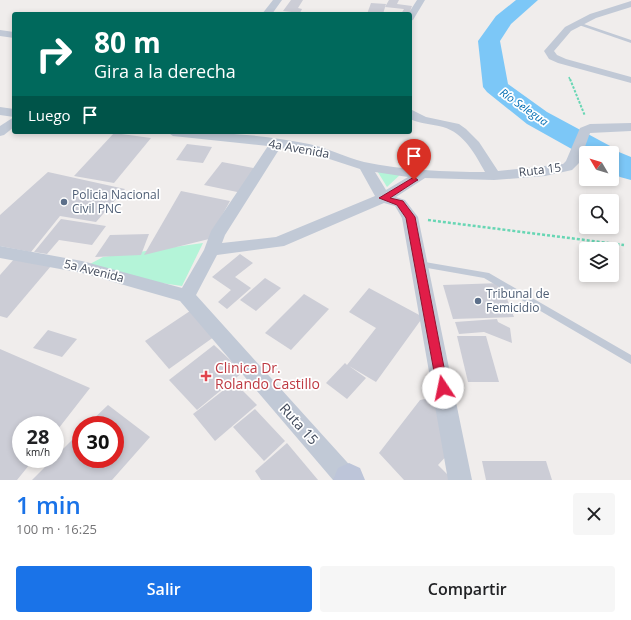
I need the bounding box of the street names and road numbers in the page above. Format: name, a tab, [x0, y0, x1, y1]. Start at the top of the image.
street label: 4a Avenida	[267, 135, 331, 162]
street label: Ruta 15	[518, 158, 562, 181]
street label: 5a Avenida	[62, 255, 126, 286]
street label: Ruta 15	[276, 399, 323, 448]

